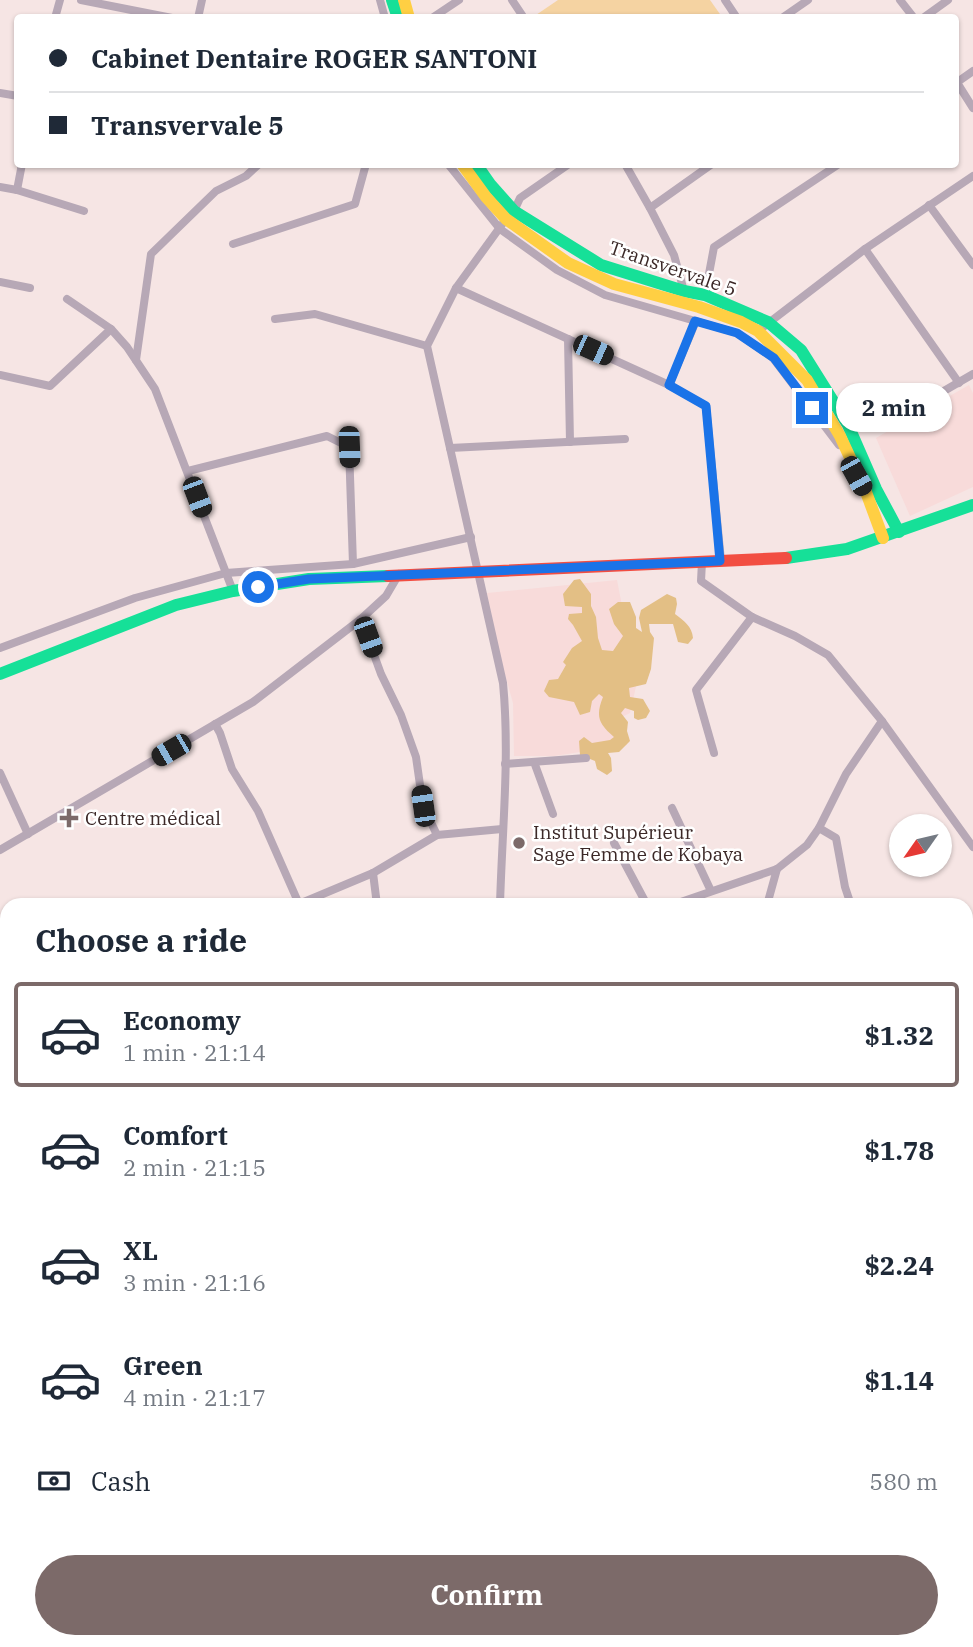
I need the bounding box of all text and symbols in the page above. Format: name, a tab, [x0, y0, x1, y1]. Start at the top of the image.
text: Cabinet Dentaire ROGER SANTONI	[91, 41, 537, 75]
text: Transvervale 5	[91, 108, 284, 142]
street label: Transvervale 5	[606, 235, 740, 301]
car	[570, 332, 617, 368]
callout: 2 min	[836, 384, 952, 432]
route end	[796, 392, 828, 424]
text: 2 min	[862, 392, 926, 422]
car	[338, 426, 361, 468]
car	[837, 453, 876, 499]
car	[180, 474, 215, 520]
route start	[242, 571, 274, 603]
car	[351, 614, 386, 660]
car	[148, 730, 195, 770]
car	[410, 784, 437, 828]
place label: Centre médical	[85, 806, 221, 830]
marker: Centre médical	[59, 808, 79, 828]
north arrow	[889, 814, 952, 877]
map controls	[889, 814, 952, 877]
place label: Institut Supérieur Sage Femme de Kobaya	[533, 820, 743, 866]
marker: Institut Supérieur Sage Femme de Kobaya	[511, 835, 527, 851]
text: Choose a ride	[35, 919, 247, 961]
icon: car	[39, 1003, 102, 1066]
text: Economy	[123, 1003, 241, 1037]
text: $1.32	[864, 1018, 934, 1052]
text: 1 min · 21:14	[123, 1037, 266, 1067]
icon: car	[39, 1118, 102, 1181]
text: Comfort	[123, 1118, 228, 1152]
text: $1.78	[864, 1133, 934, 1167]
text: 2 min · 21:15	[123, 1152, 266, 1182]
icon: car	[39, 1233, 102, 1296]
text: XL	[123, 1233, 158, 1267]
text: $2.24	[864, 1248, 934, 1282]
text: 3 min · 21:16	[123, 1267, 266, 1297]
icon: car	[39, 1348, 102, 1411]
text: Green	[123, 1348, 203, 1382]
text: $1.14	[864, 1363, 934, 1397]
text: 4 min · 21:17	[123, 1382, 266, 1412]
icon: cash	[35, 1462, 73, 1500]
text: Cash	[91, 1464, 151, 1498]
text: 580 m	[869, 1466, 938, 1496]
button: Confirm	[35, 1555, 938, 1635]

